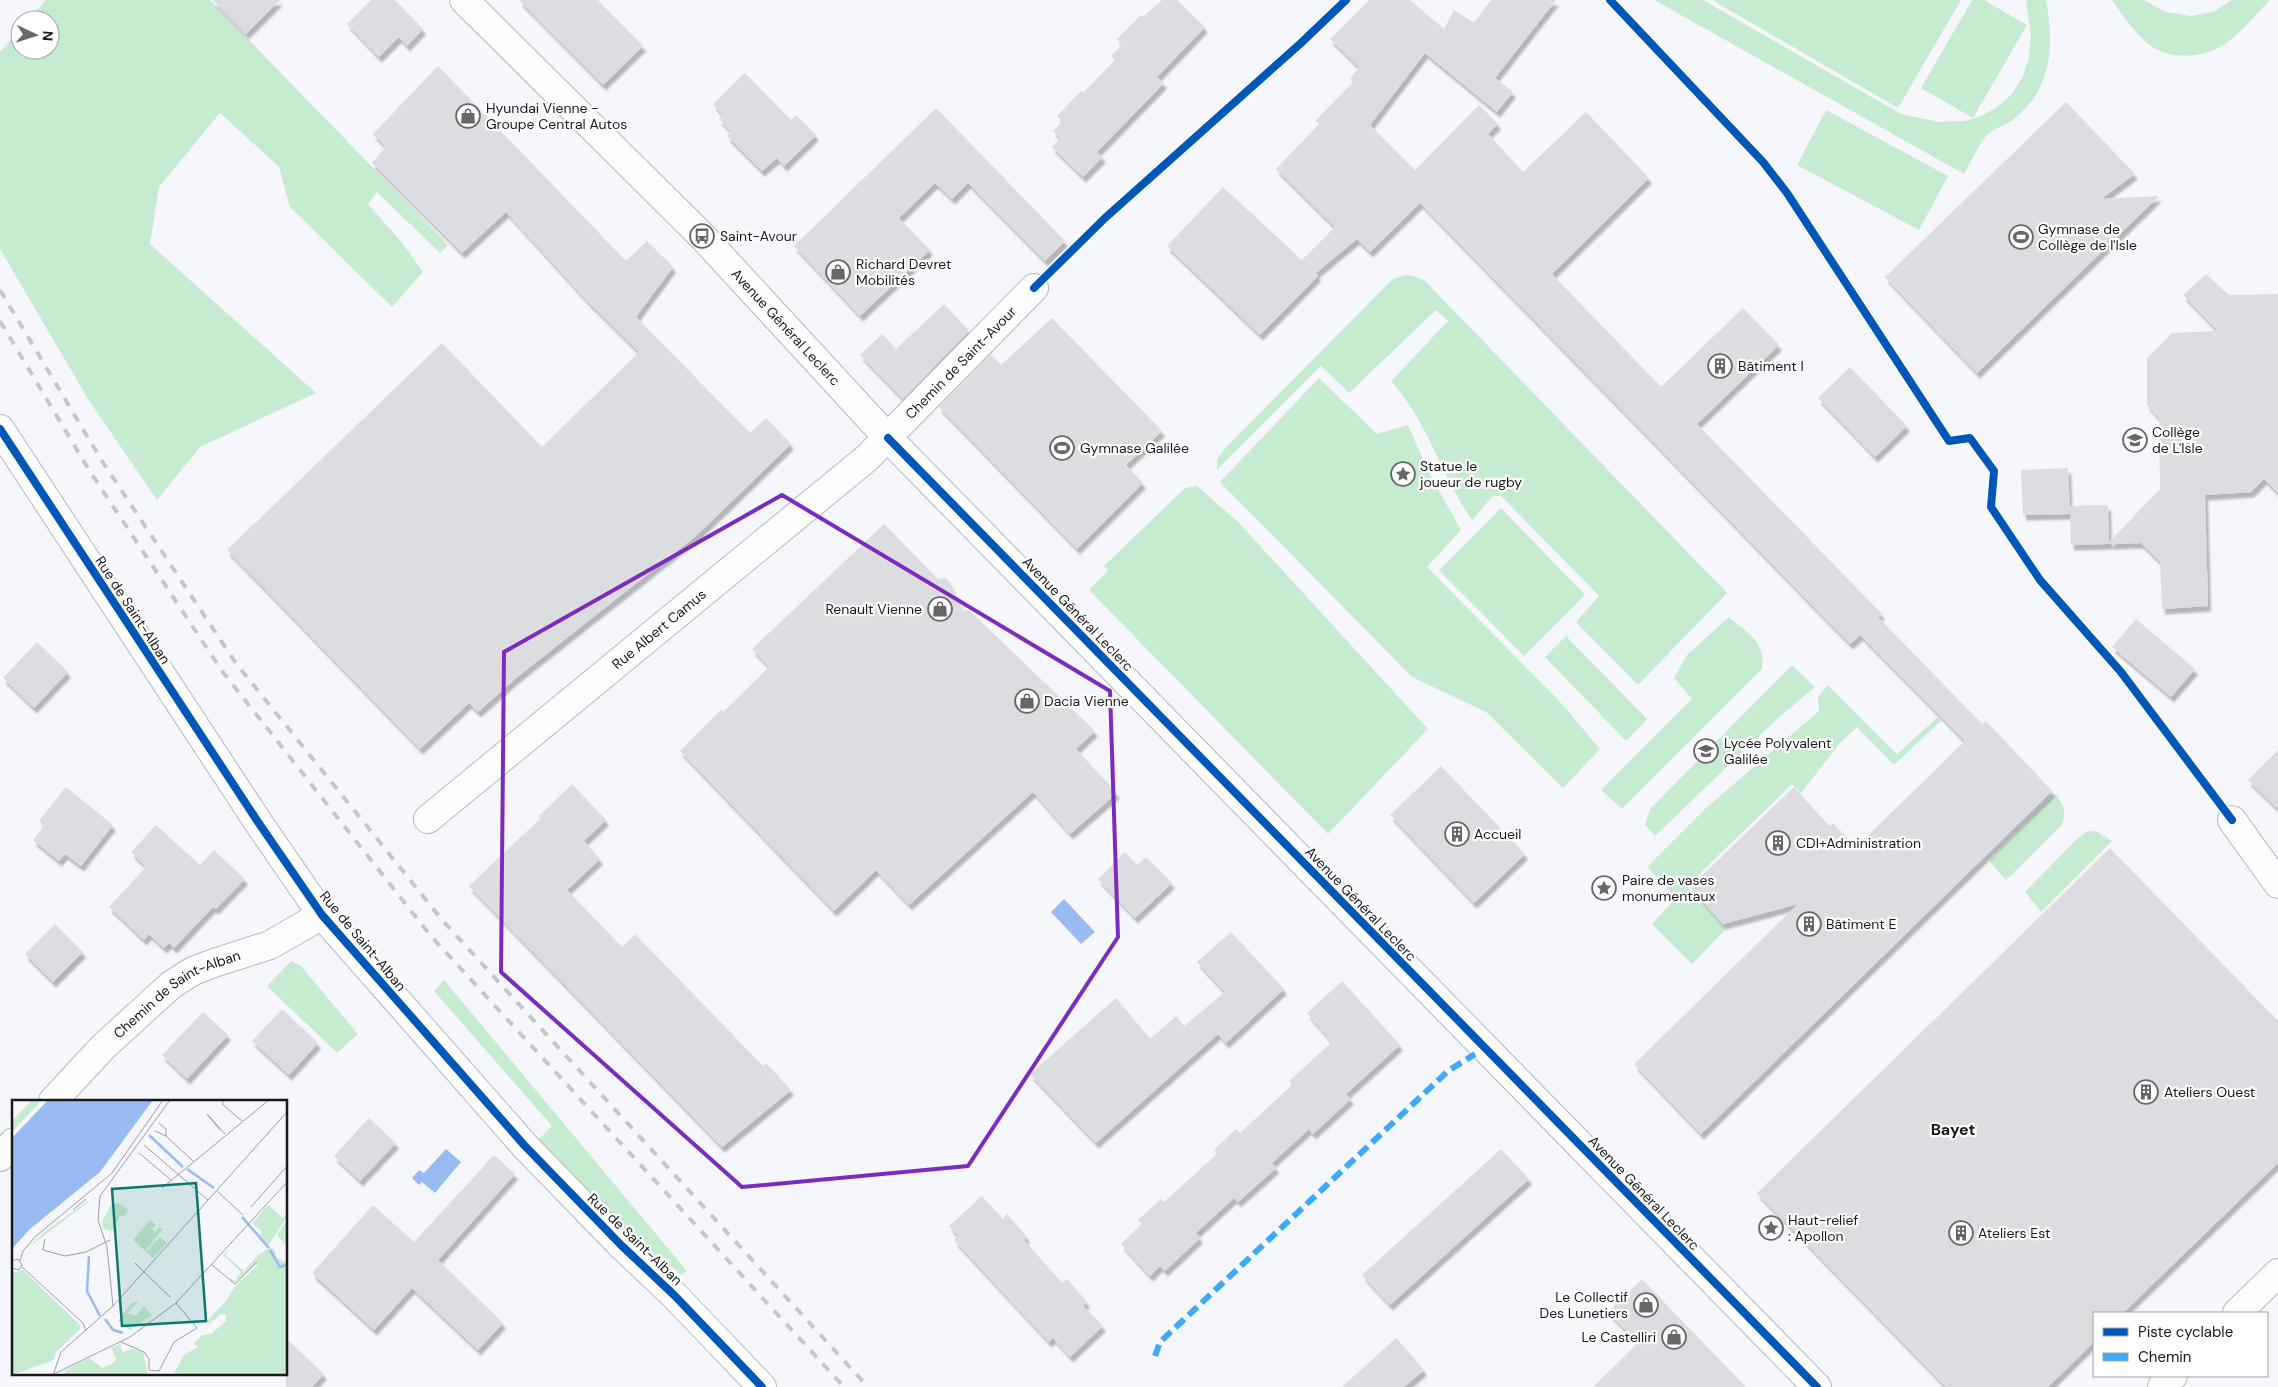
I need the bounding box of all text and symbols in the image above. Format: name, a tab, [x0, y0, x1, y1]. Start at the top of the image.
north arrow	[10, 10, 60, 60]
text: N	[39, 30, 57, 42]
place label: Hyundai Vienne - Groupe Central Autos	[486, 99, 627, 133]
shop icon: Hyundai Vienne - Groupe Central Autos	[455, 103, 481, 129]
place label: Gymnase de Collège de l'Isle	[2038, 220, 2137, 254]
bus stop icon: Saint-Avour	[689, 223, 715, 249]
sports icon: Gymnase de Collège de l'Isle	[2008, 224, 2034, 250]
place label: Saint-Avour	[720, 227, 797, 245]
place label: Richard Devret Mobilités	[856, 255, 952, 289]
shop icon: Richard Devret Mobilités	[825, 259, 851, 285]
street label: Avenue Général Leclerc	[728, 265, 844, 389]
street label: Chemin de Saint-Avour	[901, 302, 1020, 423]
building icon: Bâtiment I	[1707, 353, 1733, 379]
place label: Bâtiment I	[1738, 357, 1804, 375]
place label: Collège de L'Isle	[2152, 423, 2203, 457]
school or university icon: Collège de L'Isle	[2122, 427, 2148, 453]
sports icon: Gymnase Galilée	[1049, 435, 1075, 461]
place label: Gymnase Galilée	[1080, 439, 1189, 457]
place label: Statue le joueur de rugby	[1419, 457, 1522, 491]
place icon: Statue le joueur de rugby	[1390, 461, 1416, 487]
street label: Rue de Saint-Alban	[91, 553, 175, 667]
street label: Avenue Général Leclerc	[1019, 553, 1137, 675]
street label: Rue Albert Camus	[608, 585, 710, 673]
shop icon: Renault Vienne	[927, 596, 953, 622]
place label: Renault Vienne	[825, 600, 922, 618]
shop icon: Dacia Vienne	[1014, 688, 1040, 714]
place label: Dacia Vienne	[1044, 692, 1129, 710]
place label: Lycée Polyvalent Galilée	[1724, 734, 1831, 768]
school or university icon: Lycée Polyvalent Galilée	[1693, 738, 1719, 764]
building icon: Accueil	[1444, 821, 1470, 847]
place label: Accueil	[1474, 825, 1521, 843]
building icon: CDI+Administration	[1765, 830, 1791, 856]
place label: CDI+Administration	[1796, 834, 1921, 852]
street label: Avenue Général Leclerc	[1302, 843, 1420, 965]
place label: Paire de vases monumentaux	[1622, 871, 1715, 905]
place icon: Paire de vases monumentaux	[1591, 875, 1617, 901]
street label: Rue de Saint-Alban	[316, 887, 410, 995]
building icon: Bâtiment E	[1796, 911, 1822, 937]
place label: Bâtiment E	[1826, 915, 1896, 933]
street label: Chemin de Saint-Alban	[109, 946, 243, 1042]
building icon: Ateliers Ouest	[2133, 1079, 2159, 1105]
place label: Ateliers Ouest	[2164, 1083, 2255, 1101]
inset map	[12, 1100, 288, 1374]
district label: Bayet	[1931, 1119, 1975, 1140]
street label: Avenue Général Leclerc	[1585, 1132, 1703, 1254]
street label: Rue de Saint-Alban	[584, 1189, 686, 1289]
place label: Haut-relief : Apollon	[1788, 1211, 1859, 1245]
place icon: Haut-relief : Apollon	[1758, 1215, 1784, 1241]
building icon: Ateliers Est	[1948, 1220, 1974, 1246]
place label: Ateliers Est	[1978, 1224, 2050, 1242]
place label: Le Collectif Des Lunetiers	[1540, 1288, 1628, 1322]
shop icon: Le Collectif Des Lunetiers	[1633, 1292, 1659, 1318]
legend	[2093, 1312, 2268, 1377]
text: Piste cyclable	[2138, 1322, 2233, 1342]
shop icon: Le Castelliri	[1661, 1324, 1687, 1350]
place label: Le Castelliri	[1581, 1328, 1656, 1346]
text: Chemin	[2138, 1347, 2191, 1367]

